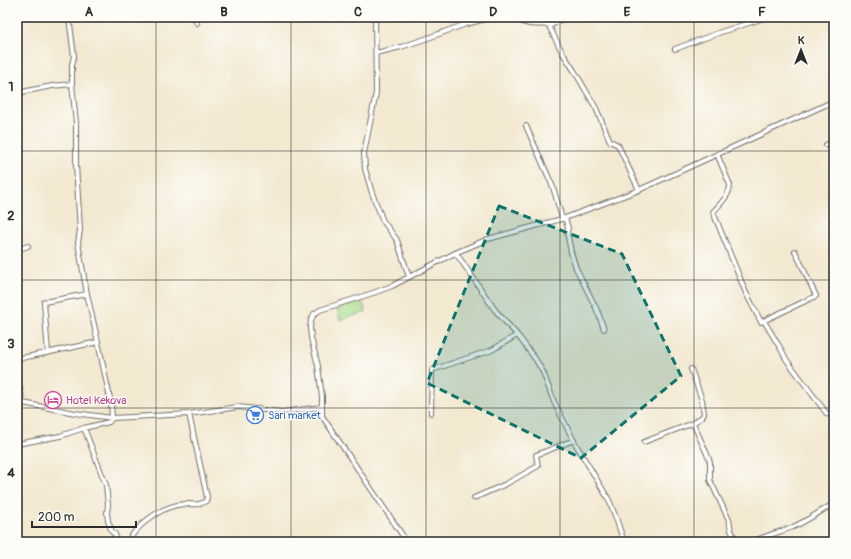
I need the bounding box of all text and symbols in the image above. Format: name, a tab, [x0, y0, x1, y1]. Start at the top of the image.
text: A	[85, 4, 94, 20]
text: B	[220, 4, 228, 20]
text: C	[354, 4, 362, 20]
text: D	[489, 4, 497, 20]
text: E	[624, 4, 631, 20]
text: F	[758, 4, 766, 20]
north arrow	[781, 30, 821, 70]
text: K	[798, 34, 805, 47]
text: 1	[8, 79, 14, 95]
text: 2	[7, 208, 15, 224]
text: 3	[7, 336, 15, 352]
hotel icon: Hotel Kekova	[43, 390, 63, 410]
place label: Hotel Kekova	[66, 394, 126, 407]
supermarket icon: Sari market	[245, 405, 265, 425]
place label: Sari market	[268, 409, 322, 422]
text: 4	[7, 465, 15, 481]
scale bar	[32, 503, 136, 529]
text: 200 m	[38, 510, 75, 525]

